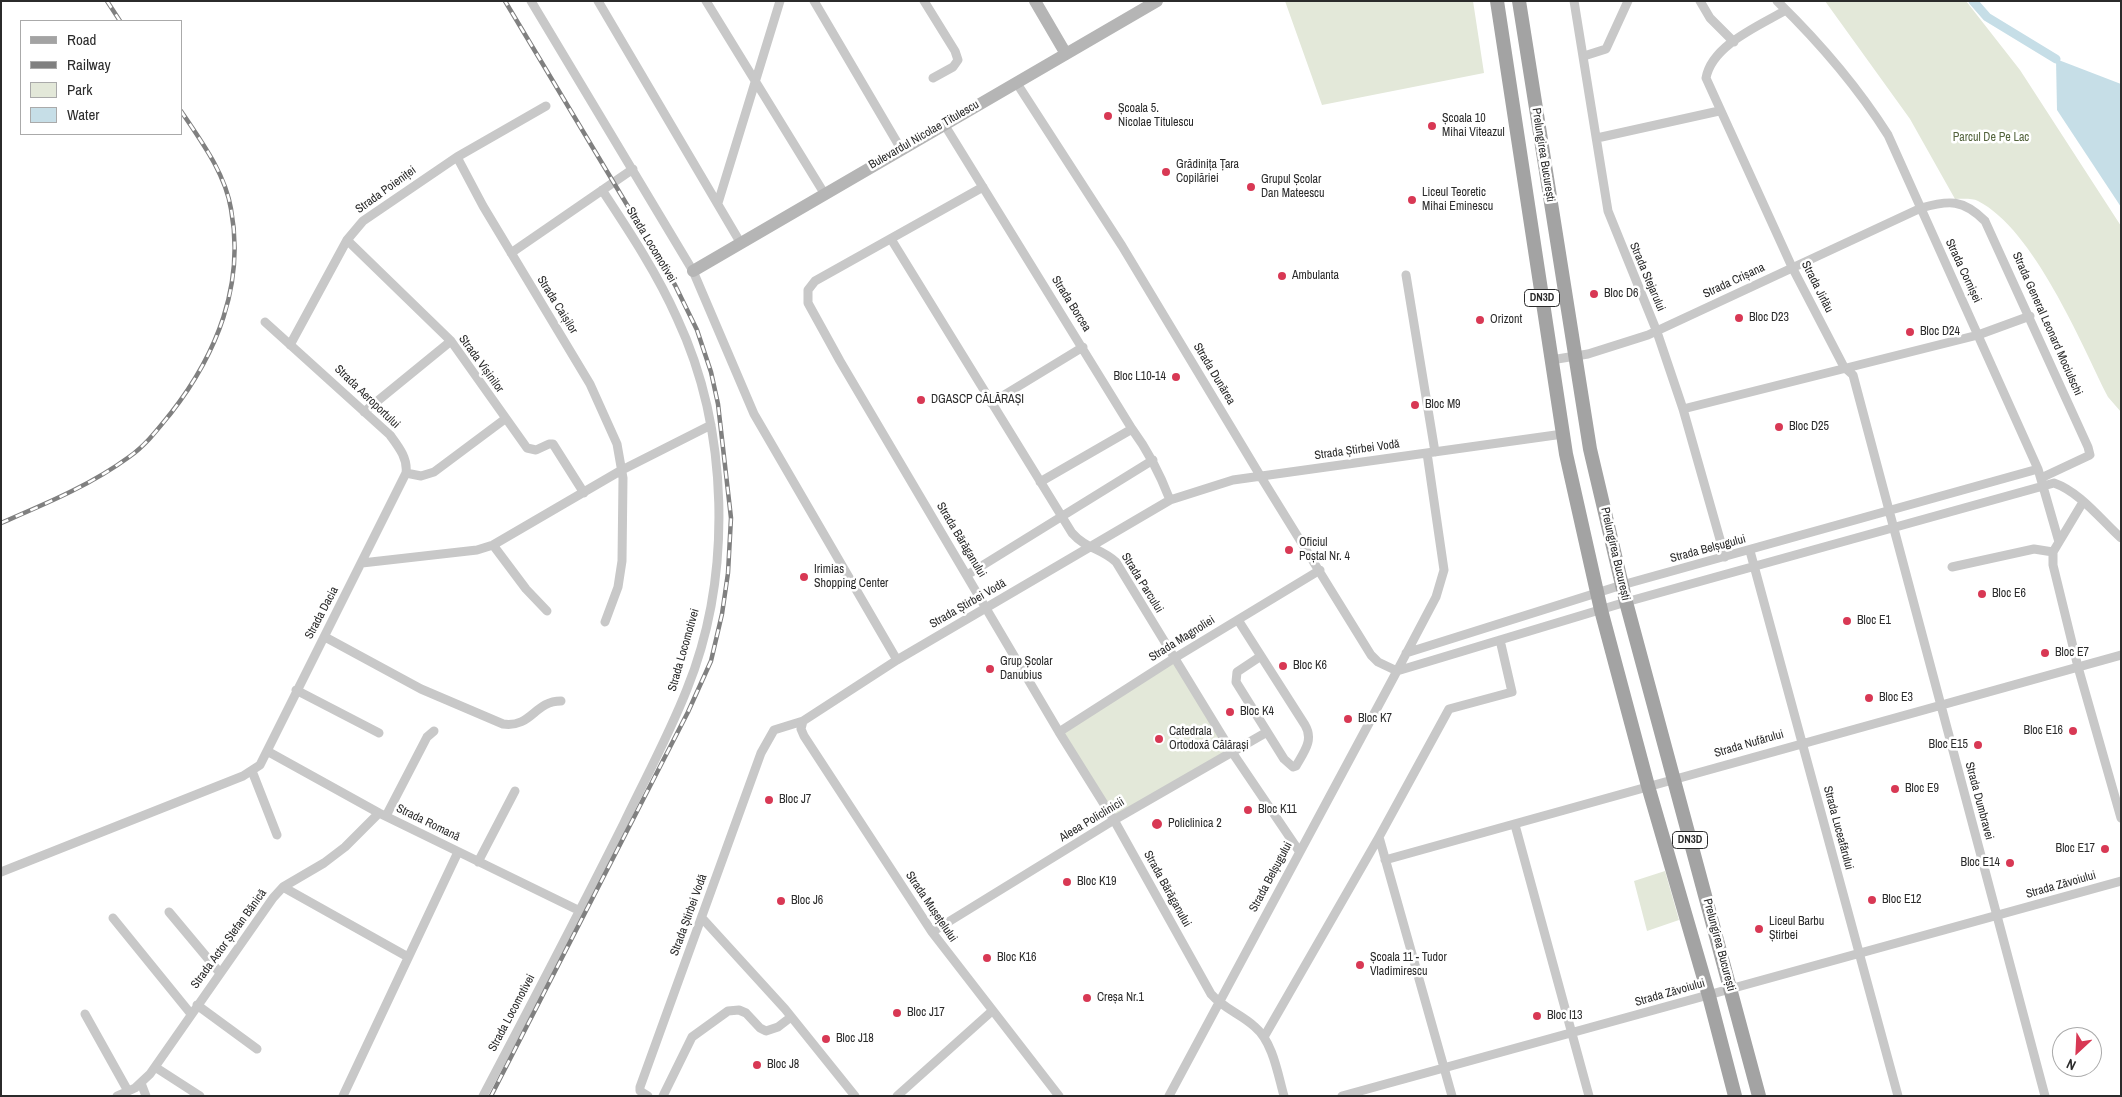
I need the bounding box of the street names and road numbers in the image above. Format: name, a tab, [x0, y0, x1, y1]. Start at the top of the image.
street label: Bulevardul Nicolae Titulescu	[866, 98, 982, 172]
street label: Prelungirea București	[1528, 107, 1558, 203]
street label: Strada Poieniței	[353, 163, 419, 217]
street label: Strada Locomotivei	[623, 205, 679, 285]
street label: Strada Cornișei	[1942, 237, 1984, 305]
street label: Strada Stejarului	[1626, 240, 1668, 314]
street label: Strada General Leonard Mociulschi	[2009, 250, 2085, 398]
street label: Strada Jirlău	[1798, 259, 1836, 315]
street label: Strada Crișana	[1701, 260, 1767, 302]
street label: Strada Caișilor	[534, 273, 580, 337]
street label: Strada Borcea	[1048, 274, 1094, 334]
road number: DN3D	[1524, 290, 1560, 306]
street label: Strada Vișinilor	[455, 332, 507, 396]
street label: Strada Dunărea	[1190, 341, 1238, 407]
street label: Strada Aeroportului	[331, 362, 403, 432]
street label: Strada Știrbei Vodă	[1313, 437, 1401, 463]
street label: Strada Bărăganului	[933, 500, 989, 580]
street label: Prelungirea București	[1597, 506, 1633, 602]
street label: Strada Belșugului	[1669, 532, 1747, 566]
street label: Strada Parcului	[1118, 550, 1166, 616]
street label: Strada Știrbei Vodă	[927, 576, 1009, 632]
street label: Strada Dacia	[302, 584, 342, 642]
street label: Strada Locomotivei	[665, 607, 703, 693]
street label: Strada Magnoliei	[1146, 613, 1218, 665]
street label: Strada Nufărului	[1713, 727, 1785, 761]
street label: Strada Dumbravei	[1962, 761, 1996, 841]
street label: Strada Luceafărului	[1820, 785, 1856, 871]
street label: Aleea Policlinicii	[1057, 795, 1127, 845]
street label: Strada Romană	[394, 801, 462, 845]
road number: DN3D	[1672, 832, 1708, 848]
street label: Strada Belșugului	[1246, 839, 1296, 915]
street label: Strada Bărăganului	[1140, 848, 1194, 930]
street label: Strada Zăvoiului	[2024, 868, 2098, 902]
street label: Strada Mușețelului	[902, 869, 960, 945]
street label: Strada Știrbei Vodă	[668, 872, 710, 958]
street label: Strada Actor Ștefan Bănică	[188, 887, 270, 991]
street label: Prelungirea București	[1700, 897, 1738, 993]
street label: Strada Locomotivei	[486, 972, 538, 1054]
street label: Strada Zăvoiului	[1633, 976, 1707, 1010]

